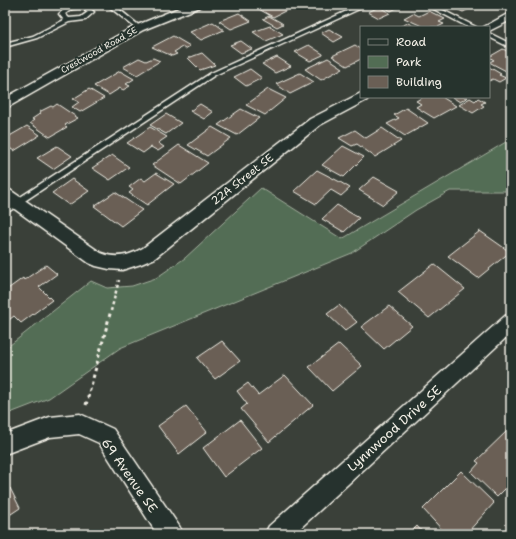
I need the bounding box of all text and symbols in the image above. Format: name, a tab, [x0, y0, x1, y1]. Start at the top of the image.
street label: Crestwood Road SE	[59, 24, 140, 76]
legend	[360, 26, 490, 98]
text: Road	[396, 34, 427, 50]
text: Park	[396, 54, 422, 70]
text: Building	[396, 74, 442, 90]
street label: 22A Street SE	[208, 150, 277, 208]
street label: Lynnwood Drive SE	[344, 382, 445, 475]
street label: 69 Avenue SE	[98, 435, 162, 516]

